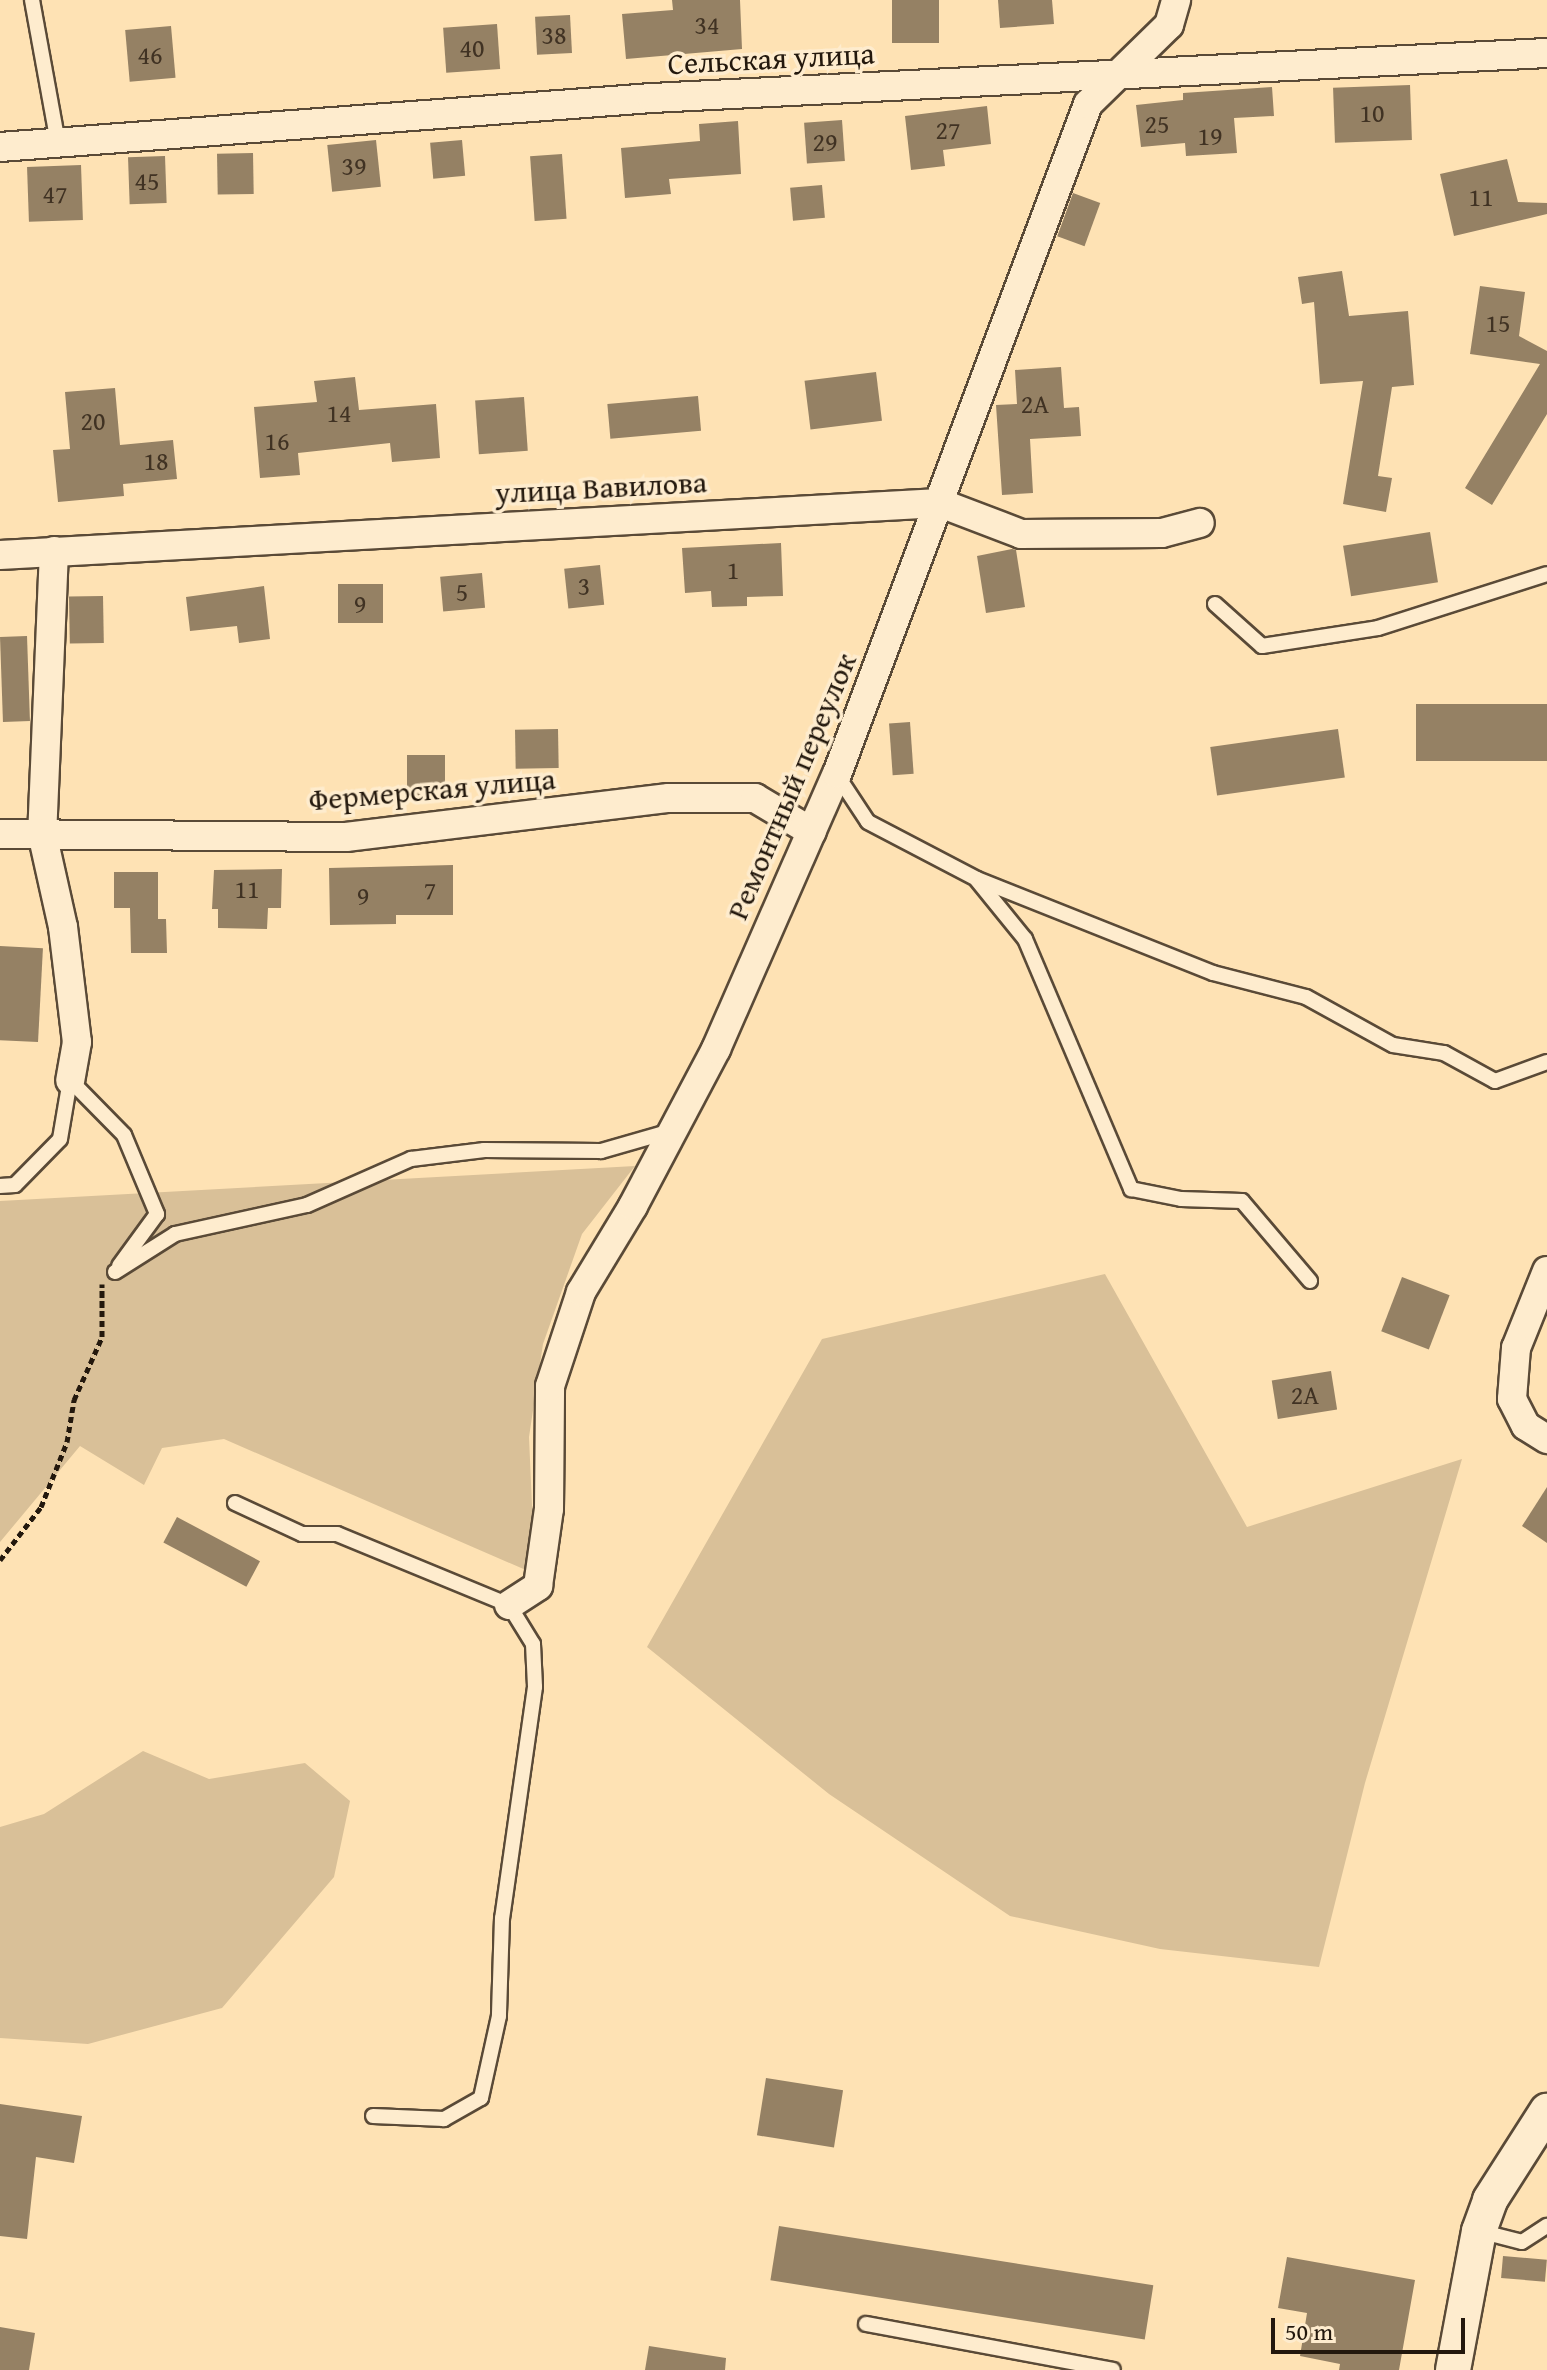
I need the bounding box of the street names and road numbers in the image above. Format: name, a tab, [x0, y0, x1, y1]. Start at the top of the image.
street label: Сельская улица	[667, 35, 875, 81]
street label: улица Вавилова	[494, 463, 708, 511]
street label: Ремонтный переулок	[719, 647, 863, 925]
street label: Фермерская улица	[307, 760, 557, 818]

